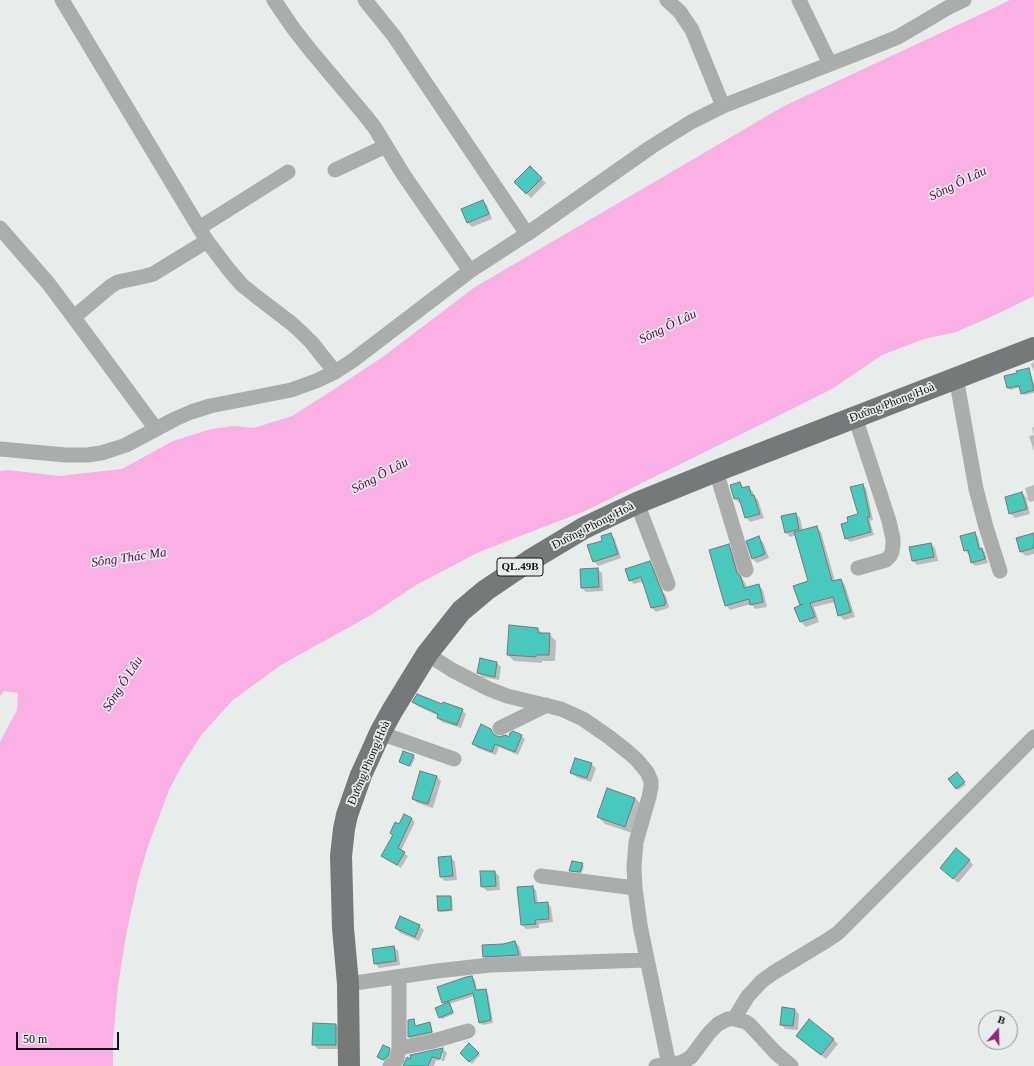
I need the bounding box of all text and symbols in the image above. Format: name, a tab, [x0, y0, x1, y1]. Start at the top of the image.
water label: Sông Ô Lâu	[927, 163, 989, 205]
water label: Sông Ô Lâu	[637, 306, 699, 348]
street label: Đường Phong Hoà	[847, 380, 937, 426]
water label: Sông Ô Lâu	[349, 455, 411, 497]
street label: Đường Phong Hoà	[550, 499, 636, 553]
water label: Sông Thác Ma	[90, 545, 168, 571]
road number: QL.49B	[497, 558, 543, 576]
water label: Sông Ô Lâu	[100, 654, 146, 714]
street label: Đường Phong Hoà	[345, 719, 393, 807]
north arrow	[978, 1010, 1018, 1050]
text: B	[996, 1013, 1007, 1027]
scale bar	[18, 1024, 121, 1050]
text: 50 m	[23, 1032, 47, 1046]

